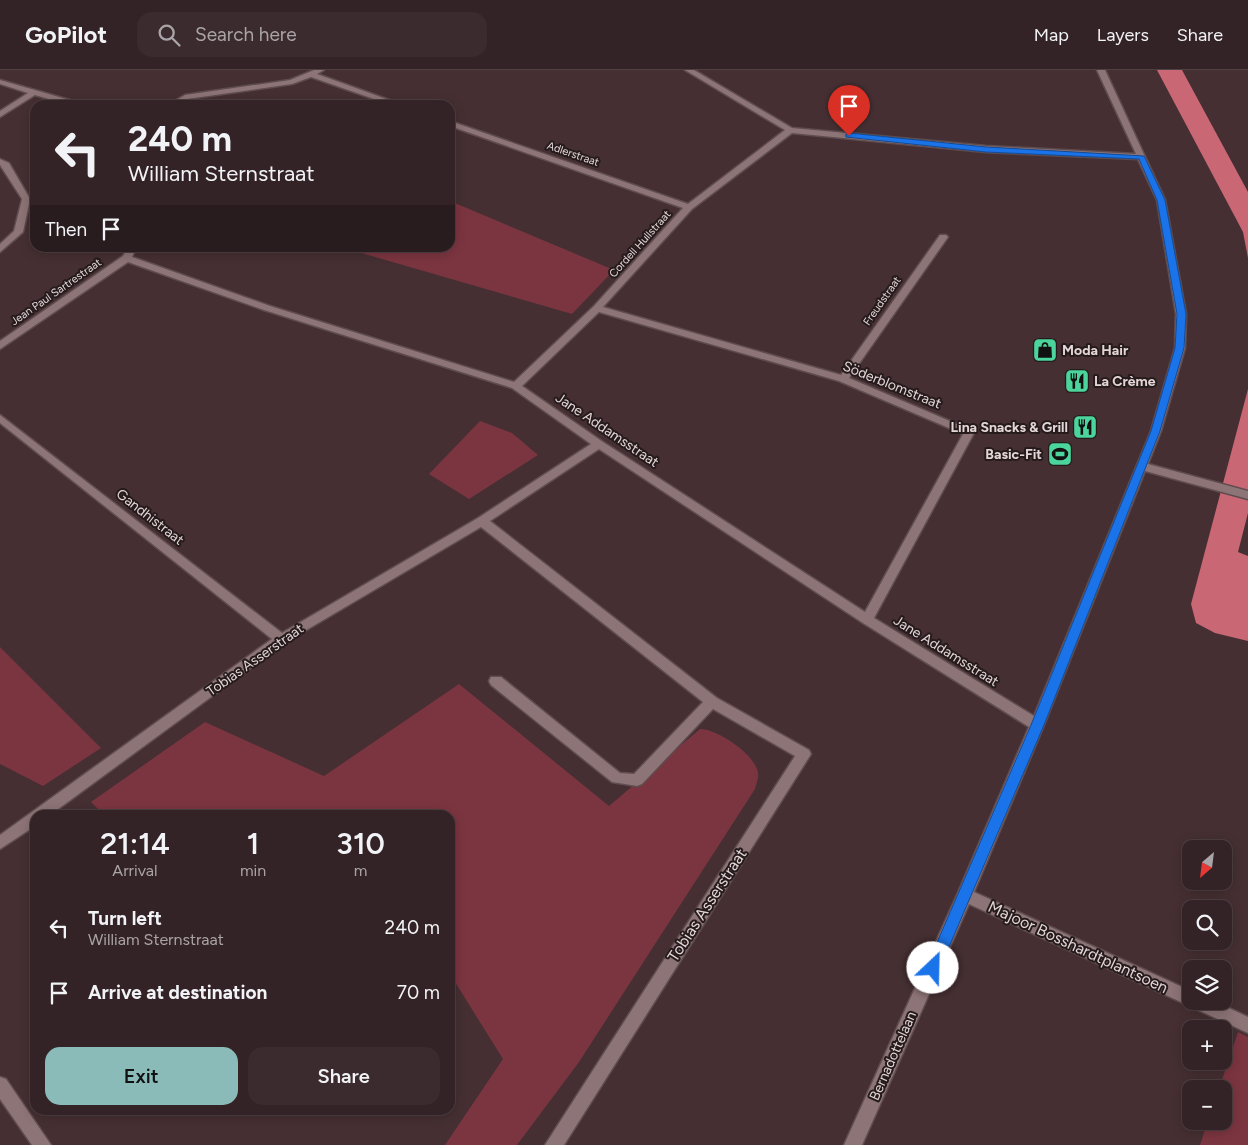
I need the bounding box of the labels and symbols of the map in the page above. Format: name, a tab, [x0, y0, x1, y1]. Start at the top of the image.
pin	[828, 85, 870, 136]
street label: Adlerstraat	[545, 139, 601, 169]
street label: Cordell Hullstraat	[607, 208, 673, 280]
street label: Jean Paul Sartrestraat	[8, 256, 104, 328]
street label: Freudstraat	[860, 274, 904, 328]
shop icon: Moda Hair	[1032, 337, 1058, 363]
place label: Moda Hair	[1062, 342, 1129, 359]
street label: Söderblomstraat	[840, 358, 944, 412]
restaurant icon: La Crème	[1064, 368, 1090, 394]
place label: La Crème	[1094, 373, 1156, 390]
street label: Jane Addamsstraat	[552, 389, 662, 471]
restaurant icon: Lina Snacks & Grill	[1072, 414, 1098, 440]
place label: Lina Snacks & Grill	[950, 419, 1068, 436]
sports icon: Basic-Fit	[1047, 441, 1073, 467]
place label: Basic-Fit	[985, 446, 1042, 463]
street label: Gandhistraat	[113, 485, 187, 549]
street label: Jane Addamsstraat	[890, 612, 1002, 690]
street label: Tobias Asserstraat	[203, 620, 307, 700]
north arrow	[1182, 840, 1232, 890]
street label: Tobias Asserstraat	[663, 845, 751, 965]
street label: Majoor Bosshardtplantsoen	[985, 897, 1171, 997]
position arrow	[906, 941, 958, 993]
street label: Bernadottelaan	[866, 1009, 920, 1103]

